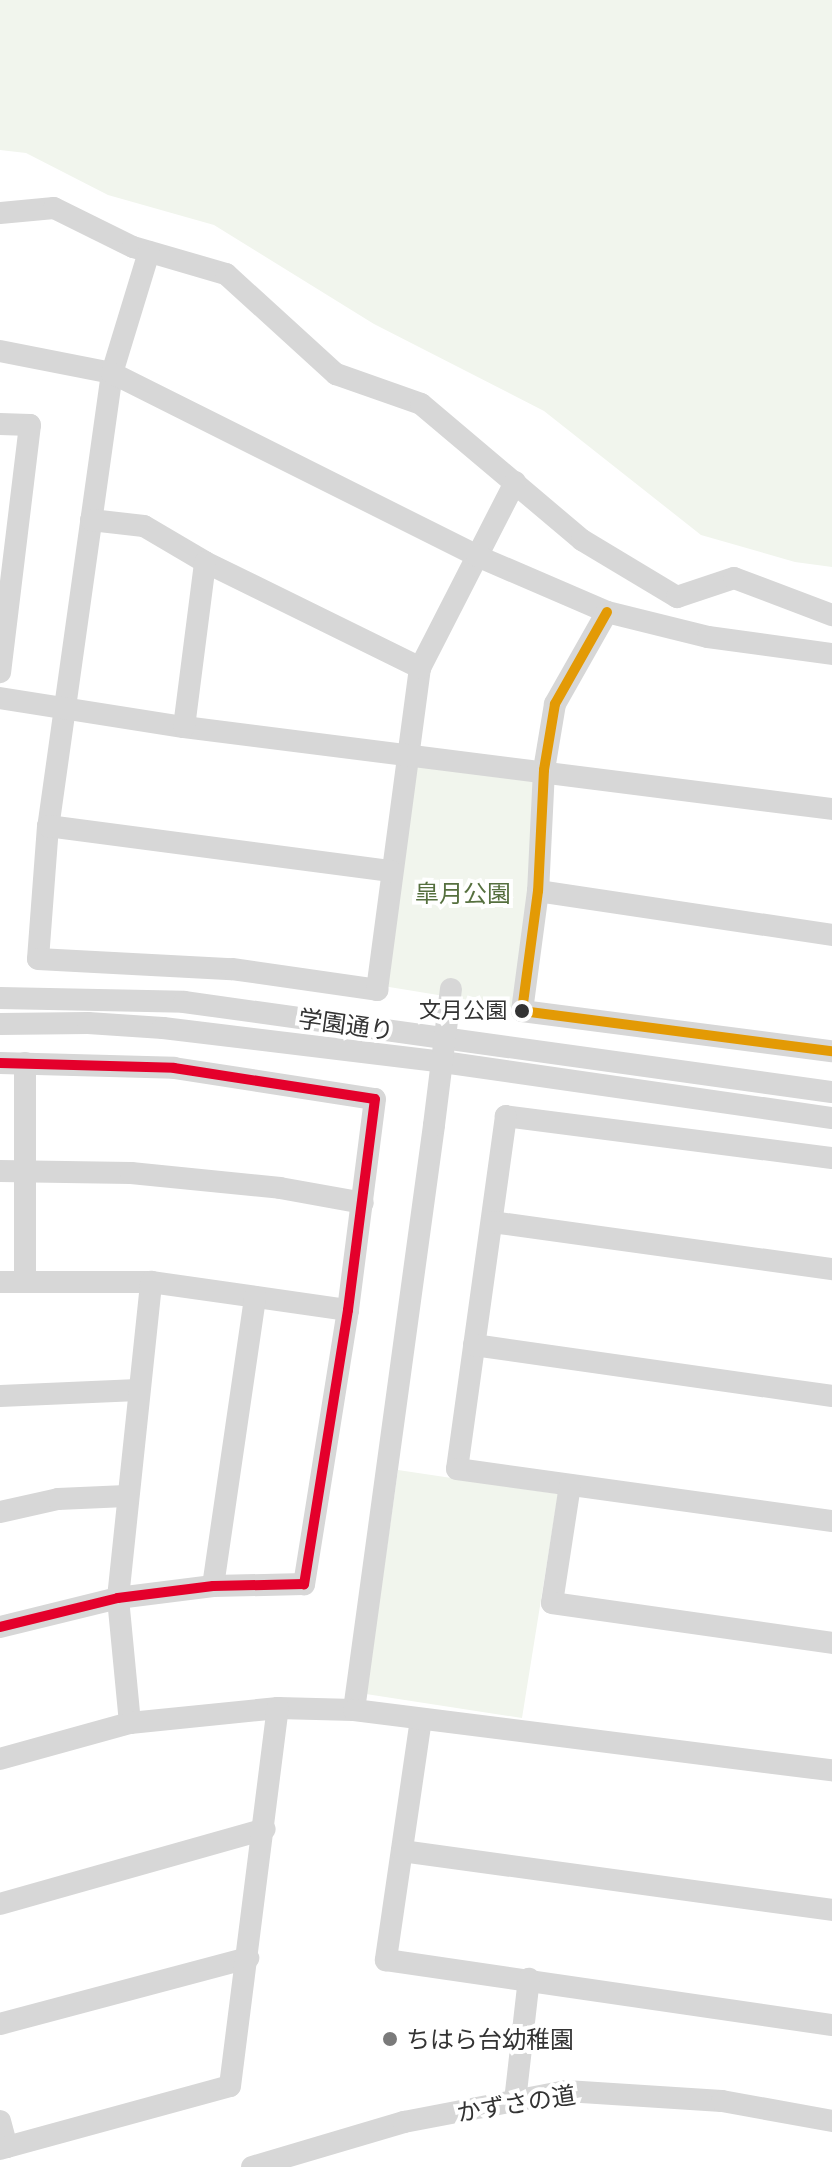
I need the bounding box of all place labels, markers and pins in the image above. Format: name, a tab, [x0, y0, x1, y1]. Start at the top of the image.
place label: 文月公園	[419, 998, 507, 1024]
marker: 文月公園	[514, 1003, 530, 1019]
place label: ちはら台幼稚園	[406, 2025, 574, 2053]
marker: ちはら台幼稚園	[381, 2030, 399, 2048]

